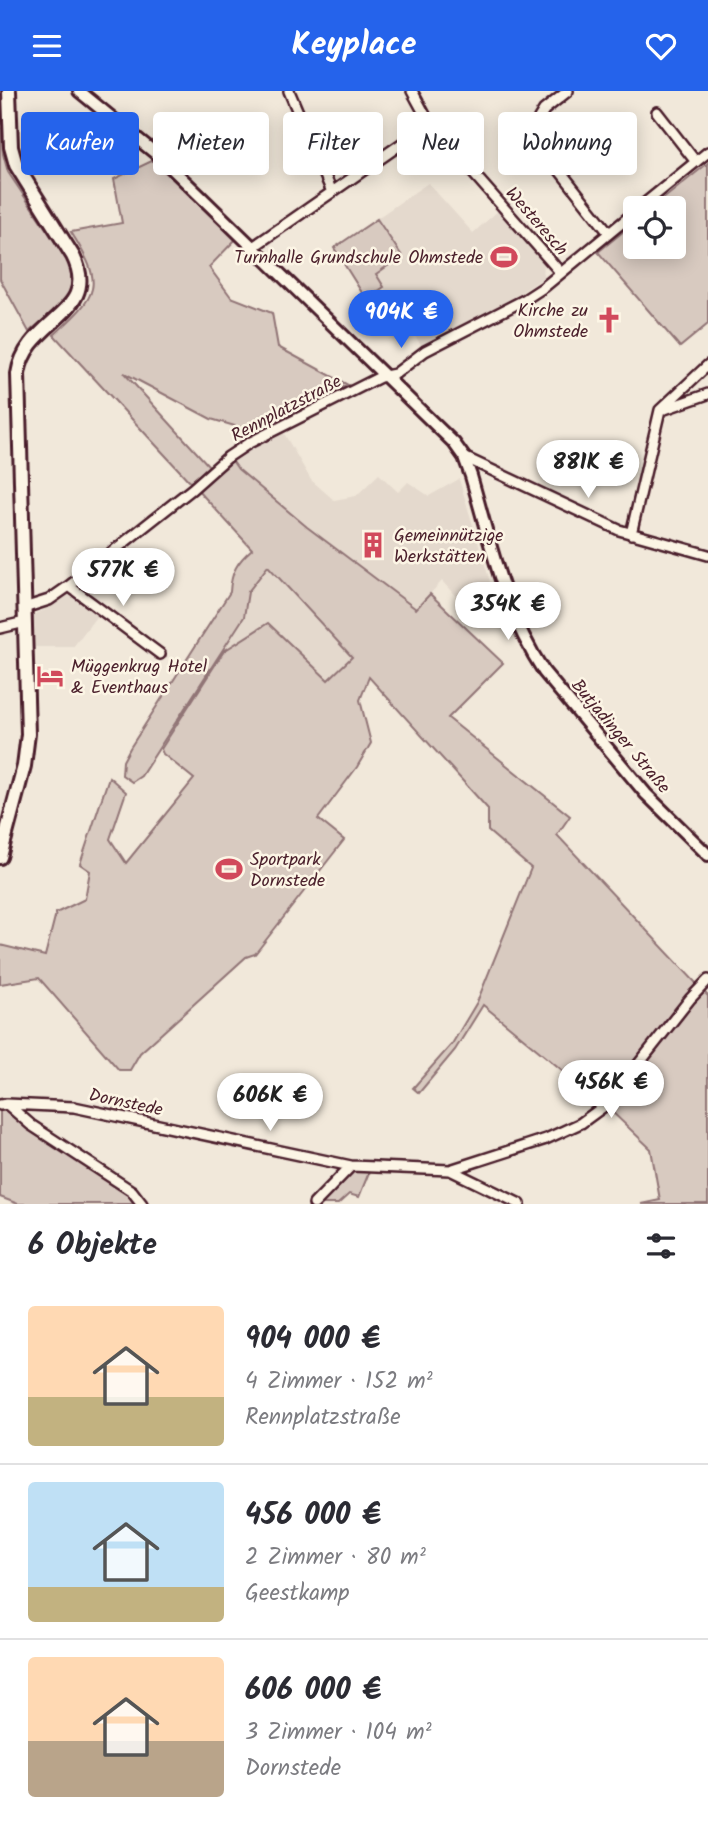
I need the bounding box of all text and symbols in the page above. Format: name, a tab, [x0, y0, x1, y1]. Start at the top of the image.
text: Keyplace	[292, 20, 416, 71]
icon: menu	[28, 27, 66, 65]
icon: heart	[642, 27, 680, 65]
chip: Kaufen	[21, 112, 139, 175]
chip: Mieten	[153, 112, 269, 175]
chip: Filter	[283, 112, 383, 175]
chip: Neu	[397, 112, 484, 175]
chip: Wohnung	[498, 112, 637, 175]
street label: Westeresch	[497, 181, 574, 263]
map controls	[623, 196, 686, 259]
button: locate	[623, 196, 686, 259]
sports icon: Turnhalle Grundschule Ohmstede	[489, 242, 519, 272]
place label: Turnhalle Grundschule Ohmstede	[234, 244, 483, 273]
pin: 904K €	[344, 291, 458, 350]
text: 904K €	[364, 295, 438, 331]
place label: Kirche zu Ohmstede	[513, 297, 588, 347]
church icon: Kirche zu Ohmstede	[594, 305, 624, 335]
street label: Rennplatzstraße	[226, 368, 347, 451]
pin: 881K €	[531, 441, 645, 500]
text: 881K €	[552, 445, 624, 481]
place label: Gemeinnützige Werkstätten	[394, 522, 503, 572]
building icon: Gemeinnützige Werkstätten	[358, 530, 388, 560]
pin: 577K €	[66, 549, 180, 608]
text: 577K €	[88, 553, 158, 589]
pin: 354K €	[451, 582, 565, 642]
text: 354K €	[471, 587, 545, 623]
place label: Müggenkrug Hotel & Eventhaus	[71, 653, 208, 703]
hotel icon: Müggenkrug Hotel & Eventhaus	[35, 661, 65, 691]
street label: Butjadinger Straße	[563, 673, 677, 801]
place label: Sportpark Dornstede	[250, 846, 325, 896]
sports icon: Sportpark Dornstede	[214, 854, 244, 884]
pin: 456K €	[554, 1061, 668, 1120]
text: 456K €	[574, 1065, 648, 1101]
pin: 606K €	[213, 1073, 327, 1133]
text: 606K €	[233, 1078, 307, 1114]
street label: Dornstede	[86, 1081, 165, 1125]
text: 6 Objekte	[28, 1222, 157, 1270]
icon: filters	[642, 1227, 680, 1265]
text: 904 000 €	[245, 1316, 380, 1364]
icon: home	[84, 1334, 168, 1418]
text: 4 Zimmer · 152 m²	[245, 1364, 433, 1400]
text: Rennplatzstraße	[245, 1400, 401, 1436]
text: 456 000 €	[245, 1492, 381, 1540]
icon: home	[84, 1510, 168, 1594]
text: 2 Zimmer · 80 m²	[245, 1540, 426, 1576]
text: Geestkamp	[245, 1576, 349, 1612]
text: 606 000 €	[245, 1667, 381, 1715]
icon: home	[84, 1685, 168, 1769]
text: 3 Zimmer · 104 m²	[245, 1715, 432, 1751]
text: Dornstede	[245, 1751, 341, 1787]

